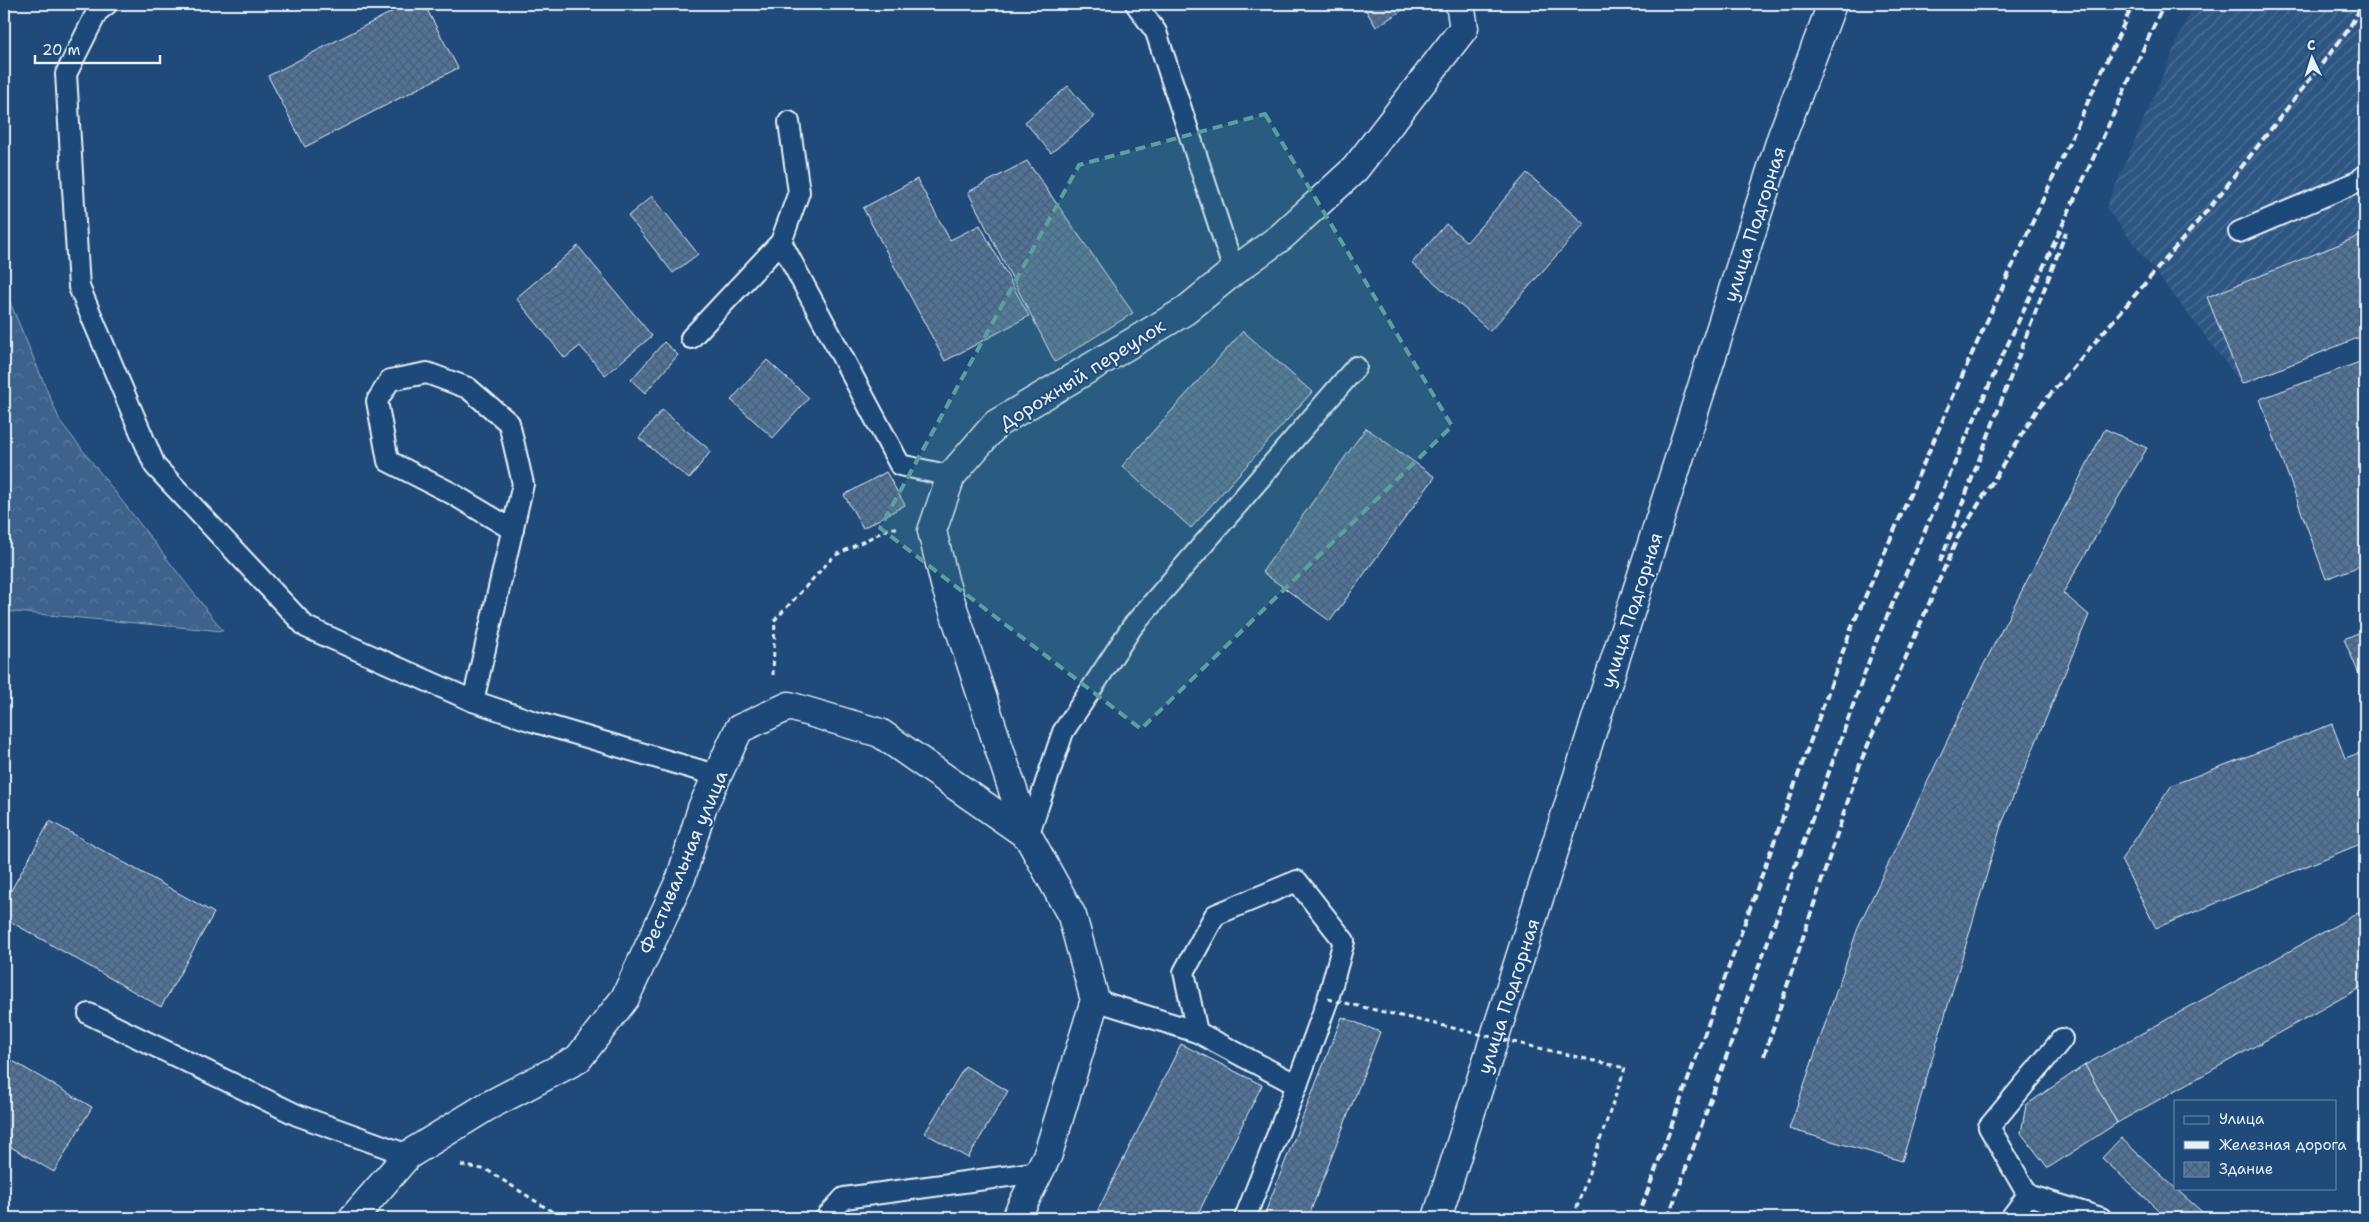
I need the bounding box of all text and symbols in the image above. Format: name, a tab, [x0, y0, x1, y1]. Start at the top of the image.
scale bar	[35, 32, 160, 64]
north arrow	[2286, 32, 2336, 82]
text: С	[2306, 36, 2316, 54]
text: 20 m	[42, 40, 81, 60]
street label: улица Подгорная	[1718, 143, 1791, 305]
street label: Дорожный переулок	[995, 313, 1170, 436]
street label: улица Подгорная	[1595, 529, 1668, 691]
street label: Фестивальная улица	[633, 766, 734, 958]
street label: улица Подгорная	[1472, 915, 1545, 1077]
legend	[2174, 1100, 2336, 1190]
text: Улица	[2219, 1109, 2265, 1129]
text: Железная дорога	[2219, 1135, 2347, 1155]
text: Здание	[2219, 1159, 2273, 1179]

